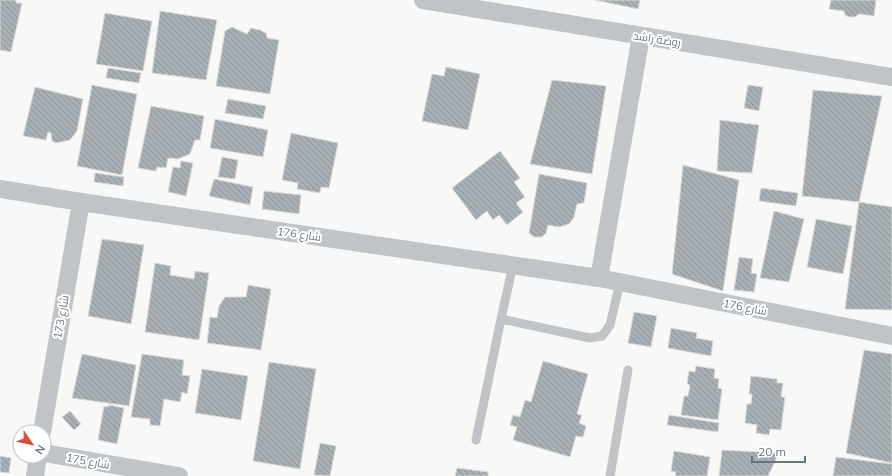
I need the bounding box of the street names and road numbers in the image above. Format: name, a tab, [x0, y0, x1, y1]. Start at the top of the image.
street label: روضة راشد	[632, 28, 682, 50]
street label: شارع 176	[276, 224, 322, 245]
street label: شارع 173	[50, 294, 73, 340]
street label: شارع 176	[722, 296, 768, 319]
street label: شارع 175	[65, 450, 111, 473]

